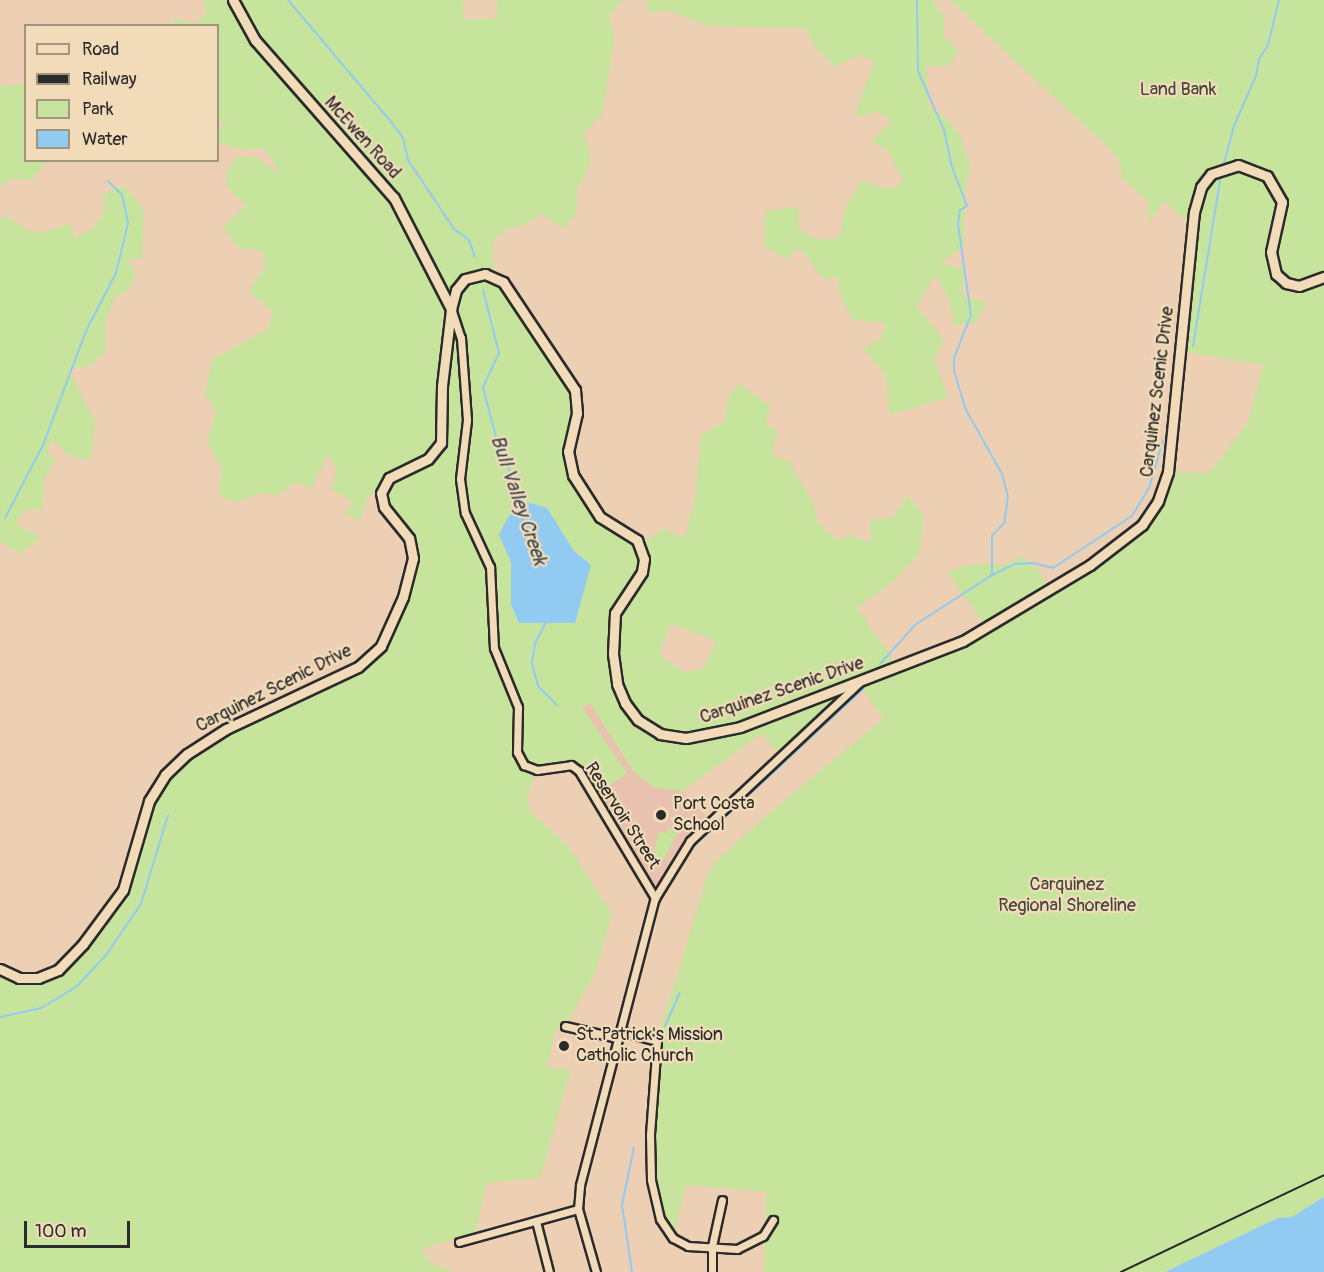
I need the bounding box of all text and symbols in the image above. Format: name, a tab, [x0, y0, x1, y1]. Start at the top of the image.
legend	[24, 24, 219, 162]
text: Road	[82, 38, 119, 61]
text: Railway	[82, 68, 137, 91]
park label: Land Bank	[1140, 79, 1216, 101]
street label: McEwen Road	[319, 92, 405, 184]
text: Park	[82, 98, 114, 121]
text: Water	[82, 128, 128, 151]
street label: Carquinez Scenic Drive	[1137, 305, 1179, 479]
water label: Bull Valley Creek	[486, 432, 552, 568]
street label: Carquinez Scenic Drive	[193, 640, 355, 738]
street label: Carquinez Scenic Drive	[697, 653, 867, 729]
street label: Reservoir Street	[580, 759, 664, 873]
place label: Port Costa School	[673, 794, 755, 836]
marker: Port Costa School	[654, 808, 668, 822]
park label: Carquinez Regional Shoreline	[998, 875, 1136, 918]
place label: St. Patrick's Mission Catholic Church	[576, 1025, 723, 1068]
marker: St. Patrick's Mission Catholic Church	[557, 1039, 571, 1053]
scale bar	[27, 1209, 134, 1247]
text: 100 m	[35, 1220, 87, 1243]

